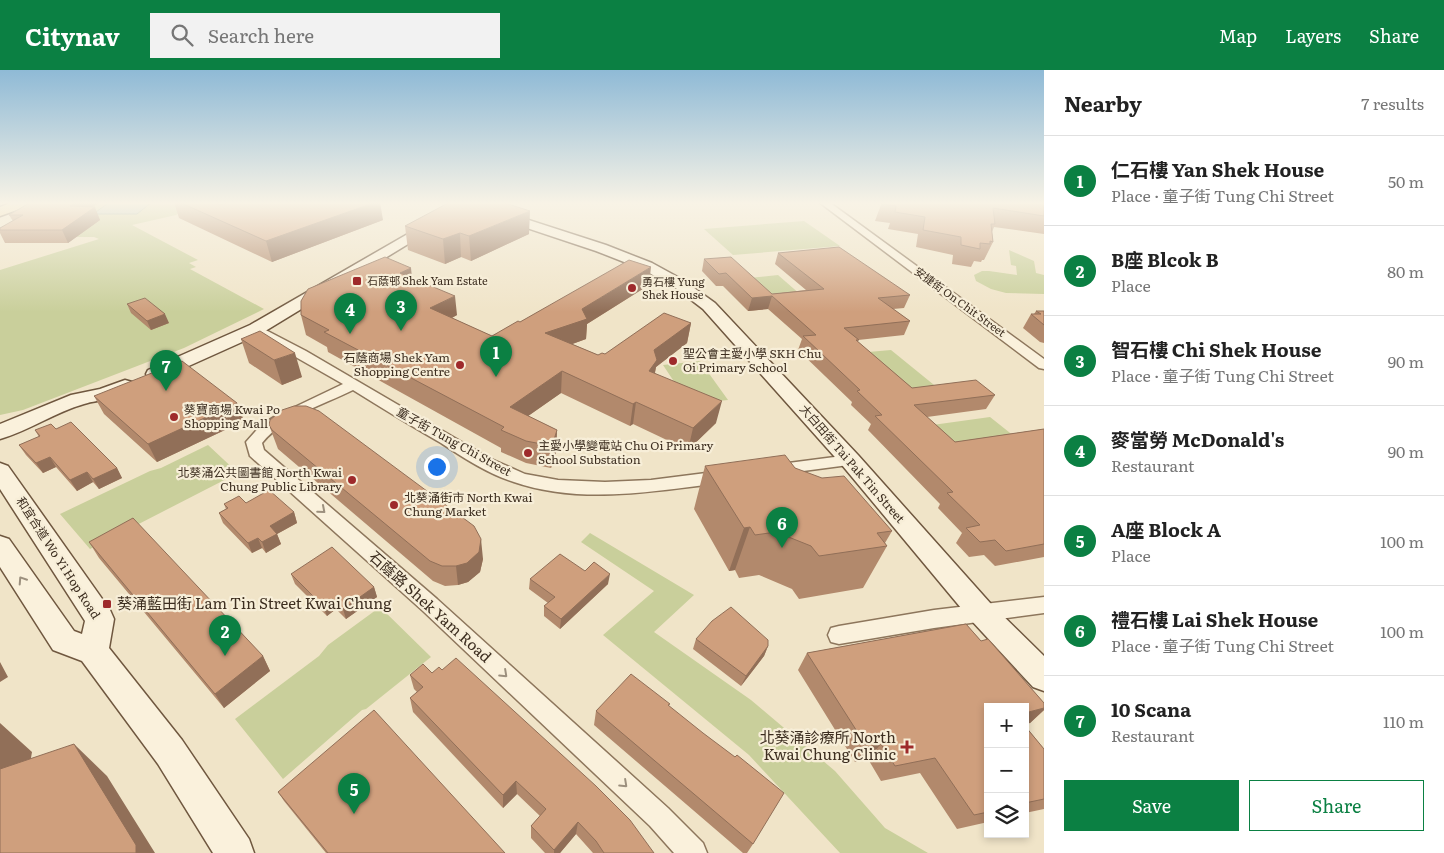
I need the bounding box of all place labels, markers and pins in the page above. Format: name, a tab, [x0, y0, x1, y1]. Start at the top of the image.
place label: 石蔭邨 Shek Yam Estate	[367, 272, 488, 288]
place label: 勇石樓 Yung Shek House	[642, 273, 705, 302]
marker: 石蔭邨 Shek Yam Estate	[351, 275, 363, 287]
marker: 勇石樓 Yung Shek House	[626, 282, 638, 294]
pin: 3	[385, 290, 417, 331]
pin: 4	[334, 293, 366, 334]
pin: 1	[480, 336, 512, 377]
place label: 聖公會主愛小學 SKH Chu Oi Primary School	[683, 344, 822, 376]
place label: 石蔭商場 Shek Yam Shopping Centre	[343, 348, 450, 380]
pin: 7	[150, 350, 182, 391]
marker: 聖公會主愛小學 SKH Chu Oi Primary School	[667, 355, 679, 367]
marker: 石蔭商場 Shek Yam Shopping Centre	[454, 359, 466, 371]
place label: 葵寶商場 Kwai Po Shopping Mall	[184, 400, 280, 432]
marker: 葵寶商場 Kwai Po Shopping Mall	[168, 411, 180, 423]
place label: 主愛小學變電站 Chu Oi Primary School Substation	[538, 436, 713, 468]
marker: 主愛小學變電站 Chu Oi Primary School Substation	[522, 447, 534, 459]
place label: 北葵涌公共圖書館 North Kwai Chung Public Library	[178, 463, 342, 495]
marker: 北葵涌公共圖書館 North Kwai Chung Public Library	[346, 474, 358, 486]
place label: 北葵涌街市 North Kwai Chung Market	[404, 488, 532, 520]
marker: 北葵涌街市 North Kwai Chung Market	[388, 499, 400, 511]
pin: 6	[766, 507, 798, 548]
place label: 葵涌藍田街 Lam Tin Street Kwai Chung	[117, 591, 392, 614]
marker: 葵涌藍田街 Lam Tin Street Kwai Chung	[101, 598, 113, 610]
pin: 2	[209, 615, 241, 656]
place label: 北葵涌診療所 North Kwai Chung Clinic	[759, 725, 897, 765]
marker: 北葵涌診療所 North Kwai Chung Clinic	[900, 740, 914, 754]
pin: 5	[338, 773, 370, 814]

